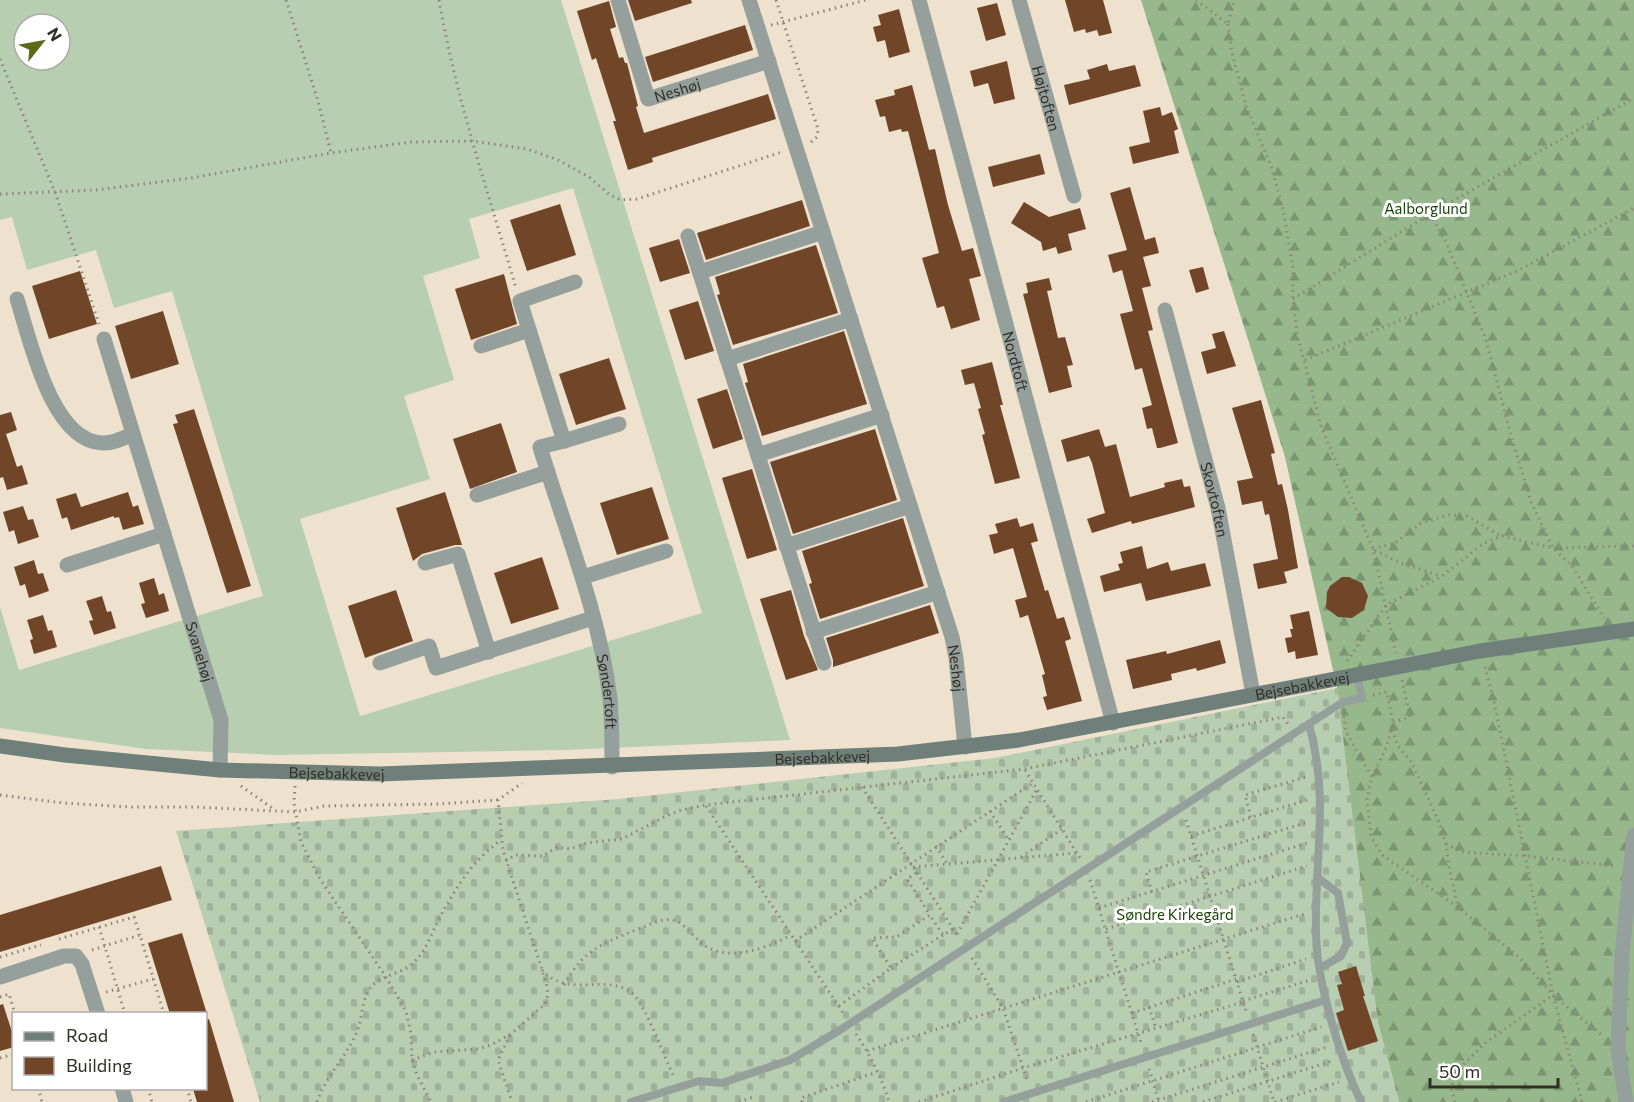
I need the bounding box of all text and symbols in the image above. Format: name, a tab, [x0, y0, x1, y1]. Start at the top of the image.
north arrow	[12, 12, 72, 72]
text: N	[44, 24, 67, 44]
street label: Højtoften	[1029, 63, 1064, 133]
street label: Neshøj	[652, 74, 702, 106]
park label: Aalborglund	[1384, 199, 1468, 217]
street label: Nordtoft	[999, 329, 1033, 393]
street label: Skovtoften	[1197, 460, 1232, 538]
street label: Svanehøj	[182, 619, 218, 684]
street label: Neshøj	[945, 643, 968, 693]
street label: Søndertoft	[594, 652, 621, 730]
street label: Bejsebakkevej	[1253, 667, 1351, 703]
street label: Bejsebakkevej	[774, 746, 870, 768]
street label: Bejsebakkevej	[289, 763, 385, 783]
park label: Søndre Kirkegård	[1116, 905, 1234, 923]
legend	[12, 1012, 207, 1090]
text: Road	[66, 1024, 108, 1046]
scale bar	[1430, 1051, 1558, 1089]
text: Building	[66, 1054, 132, 1076]
text: 50 m	[1439, 1060, 1480, 1082]

